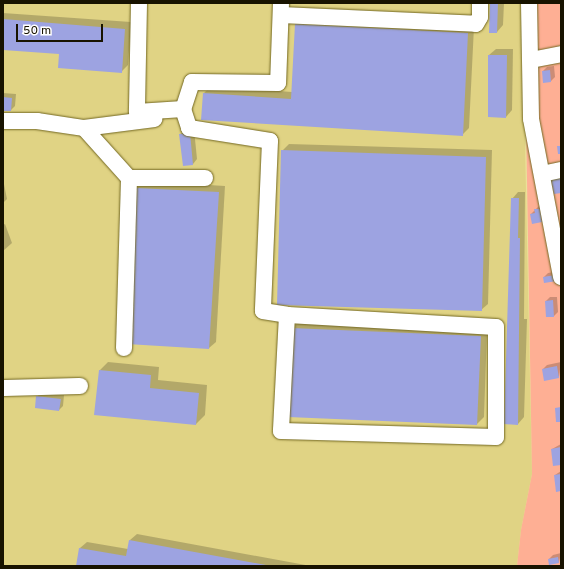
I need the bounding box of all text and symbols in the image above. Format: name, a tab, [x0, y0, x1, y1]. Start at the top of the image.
scale bar	[18, 16, 105, 42]
text: 50 m	[23, 23, 51, 39]

